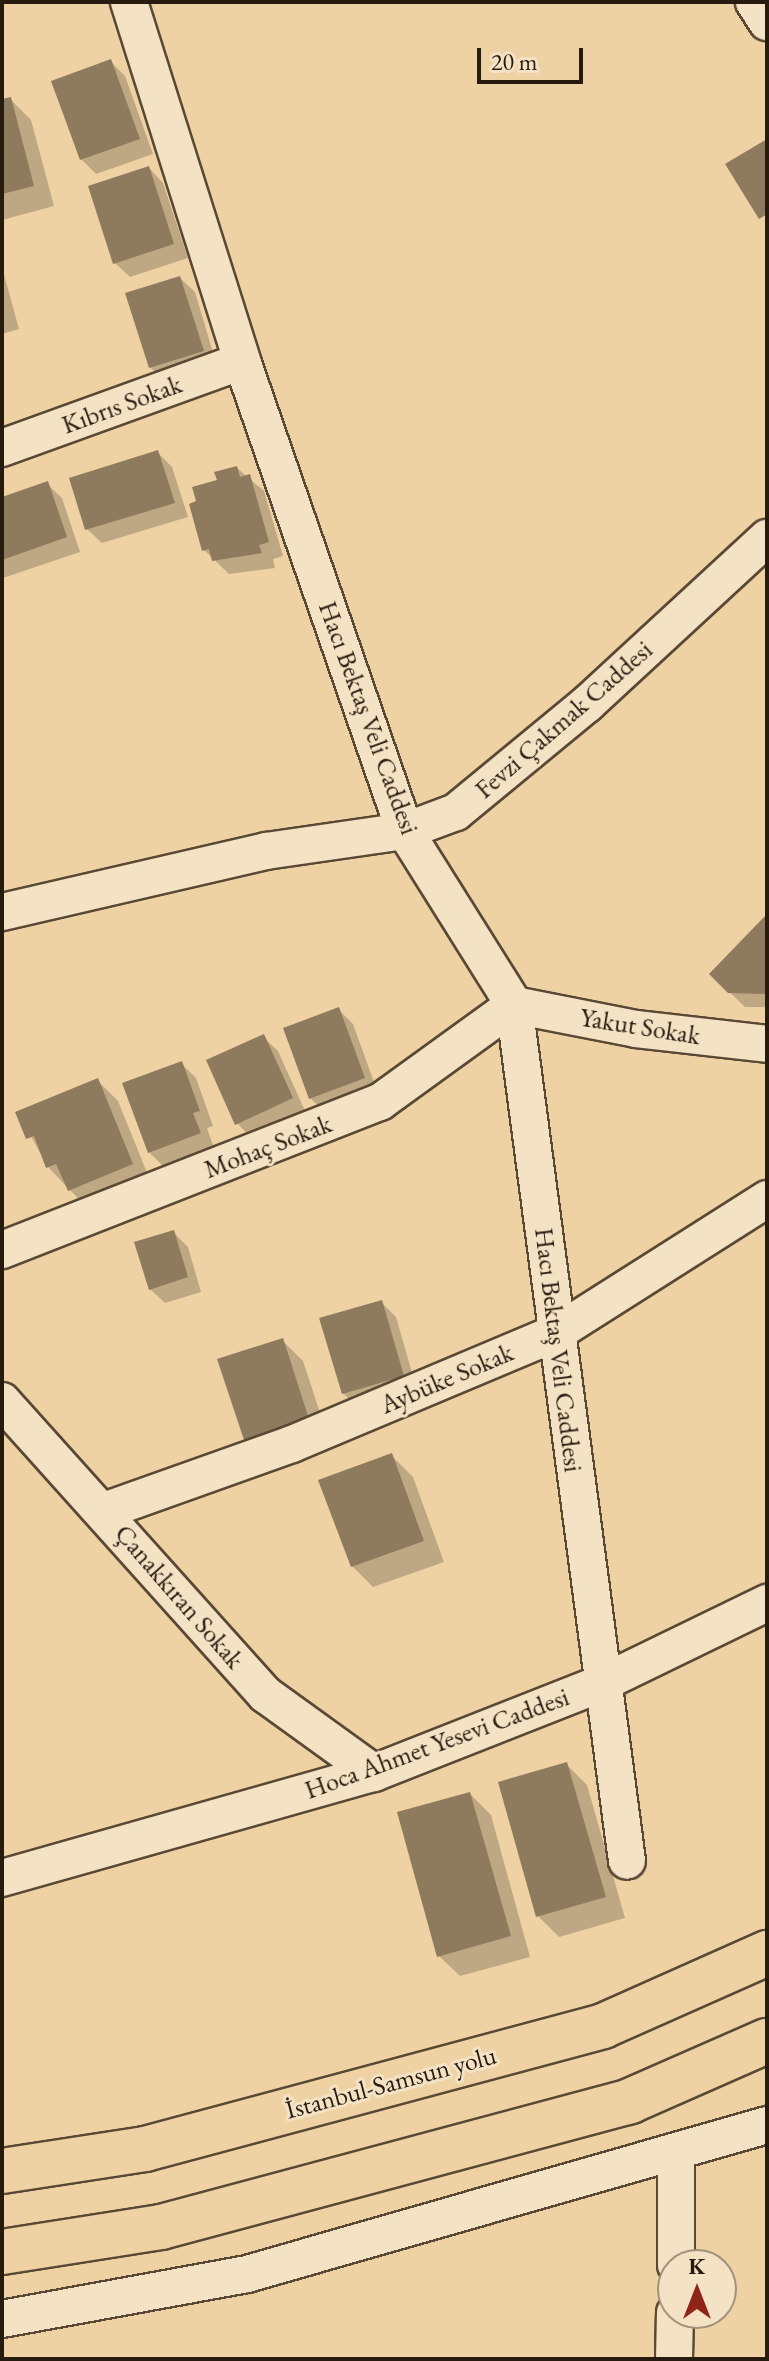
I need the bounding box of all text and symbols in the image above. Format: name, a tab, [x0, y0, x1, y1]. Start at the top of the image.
scale bar	[481, 32, 587, 82]
text: 20 m	[491, 46, 538, 77]
street label: Kıbrıs Sokak	[58, 369, 186, 441]
street label: Hacı Bektaş Veli Caddesi	[311, 597, 425, 839]
street label: Fevzi Çakmak Caddesi	[469, 635, 659, 805]
street label: Yakut Sokak	[578, 1002, 702, 1052]
street label: Mohaç Sokak	[200, 1108, 336, 1186]
street label: Hacı Bektaş Veli Caddesi	[528, 1226, 588, 1474]
street label: Aybüke Sokak	[376, 1337, 518, 1421]
street label: Çanakkıran Sokak	[108, 1518, 250, 1676]
street label: Hoca Ahmet Yesevi Caddesi	[301, 1682, 573, 1806]
street label: İstanbul-Samsun yolu	[282, 2040, 500, 2126]
north arrow	[657, 2249, 737, 2329]
text: K	[689, 2252, 705, 2281]

